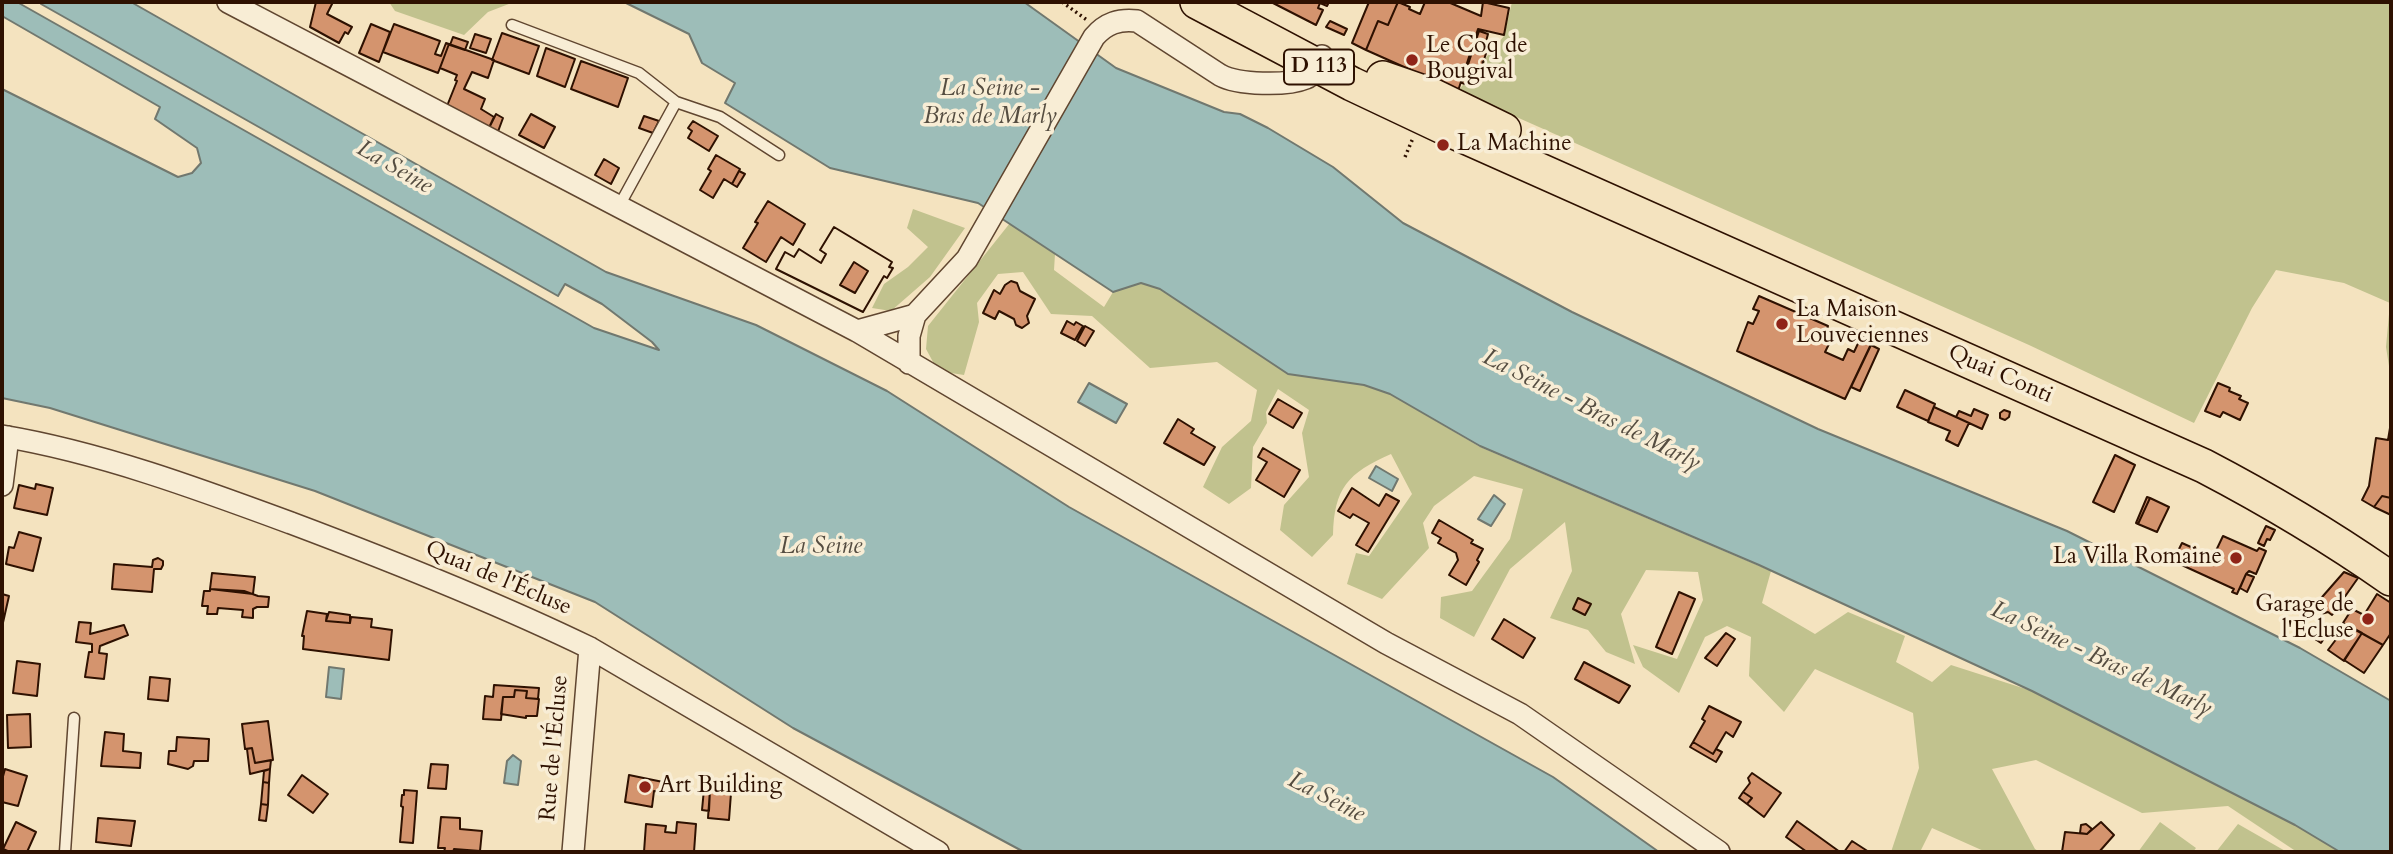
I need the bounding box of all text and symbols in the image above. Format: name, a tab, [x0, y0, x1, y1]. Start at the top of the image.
place label: Le Coq de Bougival	[1426, 33, 1528, 87]
road number: D 113	[1284, 50, 1354, 84]
marker: Le Coq de Bougival	[1404, 52, 1420, 68]
water label: La Seine - Bras de Marly	[923, 75, 1057, 131]
place label: La Machine	[1457, 131, 1572, 159]
water label: La Seine	[351, 135, 437, 201]
marker: La Machine	[1435, 137, 1451, 153]
place label: La Maison Louveciennes	[1796, 297, 1929, 351]
marker: La Maison Louveciennes	[1774, 316, 1790, 332]
street label: Quai Conti	[1943, 340, 2057, 410]
water label: La Seine - Bras de Marly	[1477, 344, 1705, 478]
water label: La Seine	[780, 533, 862, 561]
street label: Quai de l'Écluse	[421, 536, 575, 622]
place label: La Villa Romaine	[2053, 544, 2222, 572]
marker: La Villa Romaine	[2228, 550, 2244, 566]
place label: Garage de l'Ecluse	[2255, 592, 2354, 646]
water label: La Seine - Bras de Marly	[1986, 596, 2216, 724]
marker: Garage de l'Ecluse	[2360, 611, 2376, 627]
street label: Rue de l'Écluse	[535, 674, 575, 822]
water label: La Seine	[1283, 766, 1369, 830]
place label: Art Building	[659, 773, 782, 801]
marker: Art Building	[637, 779, 653, 795]

